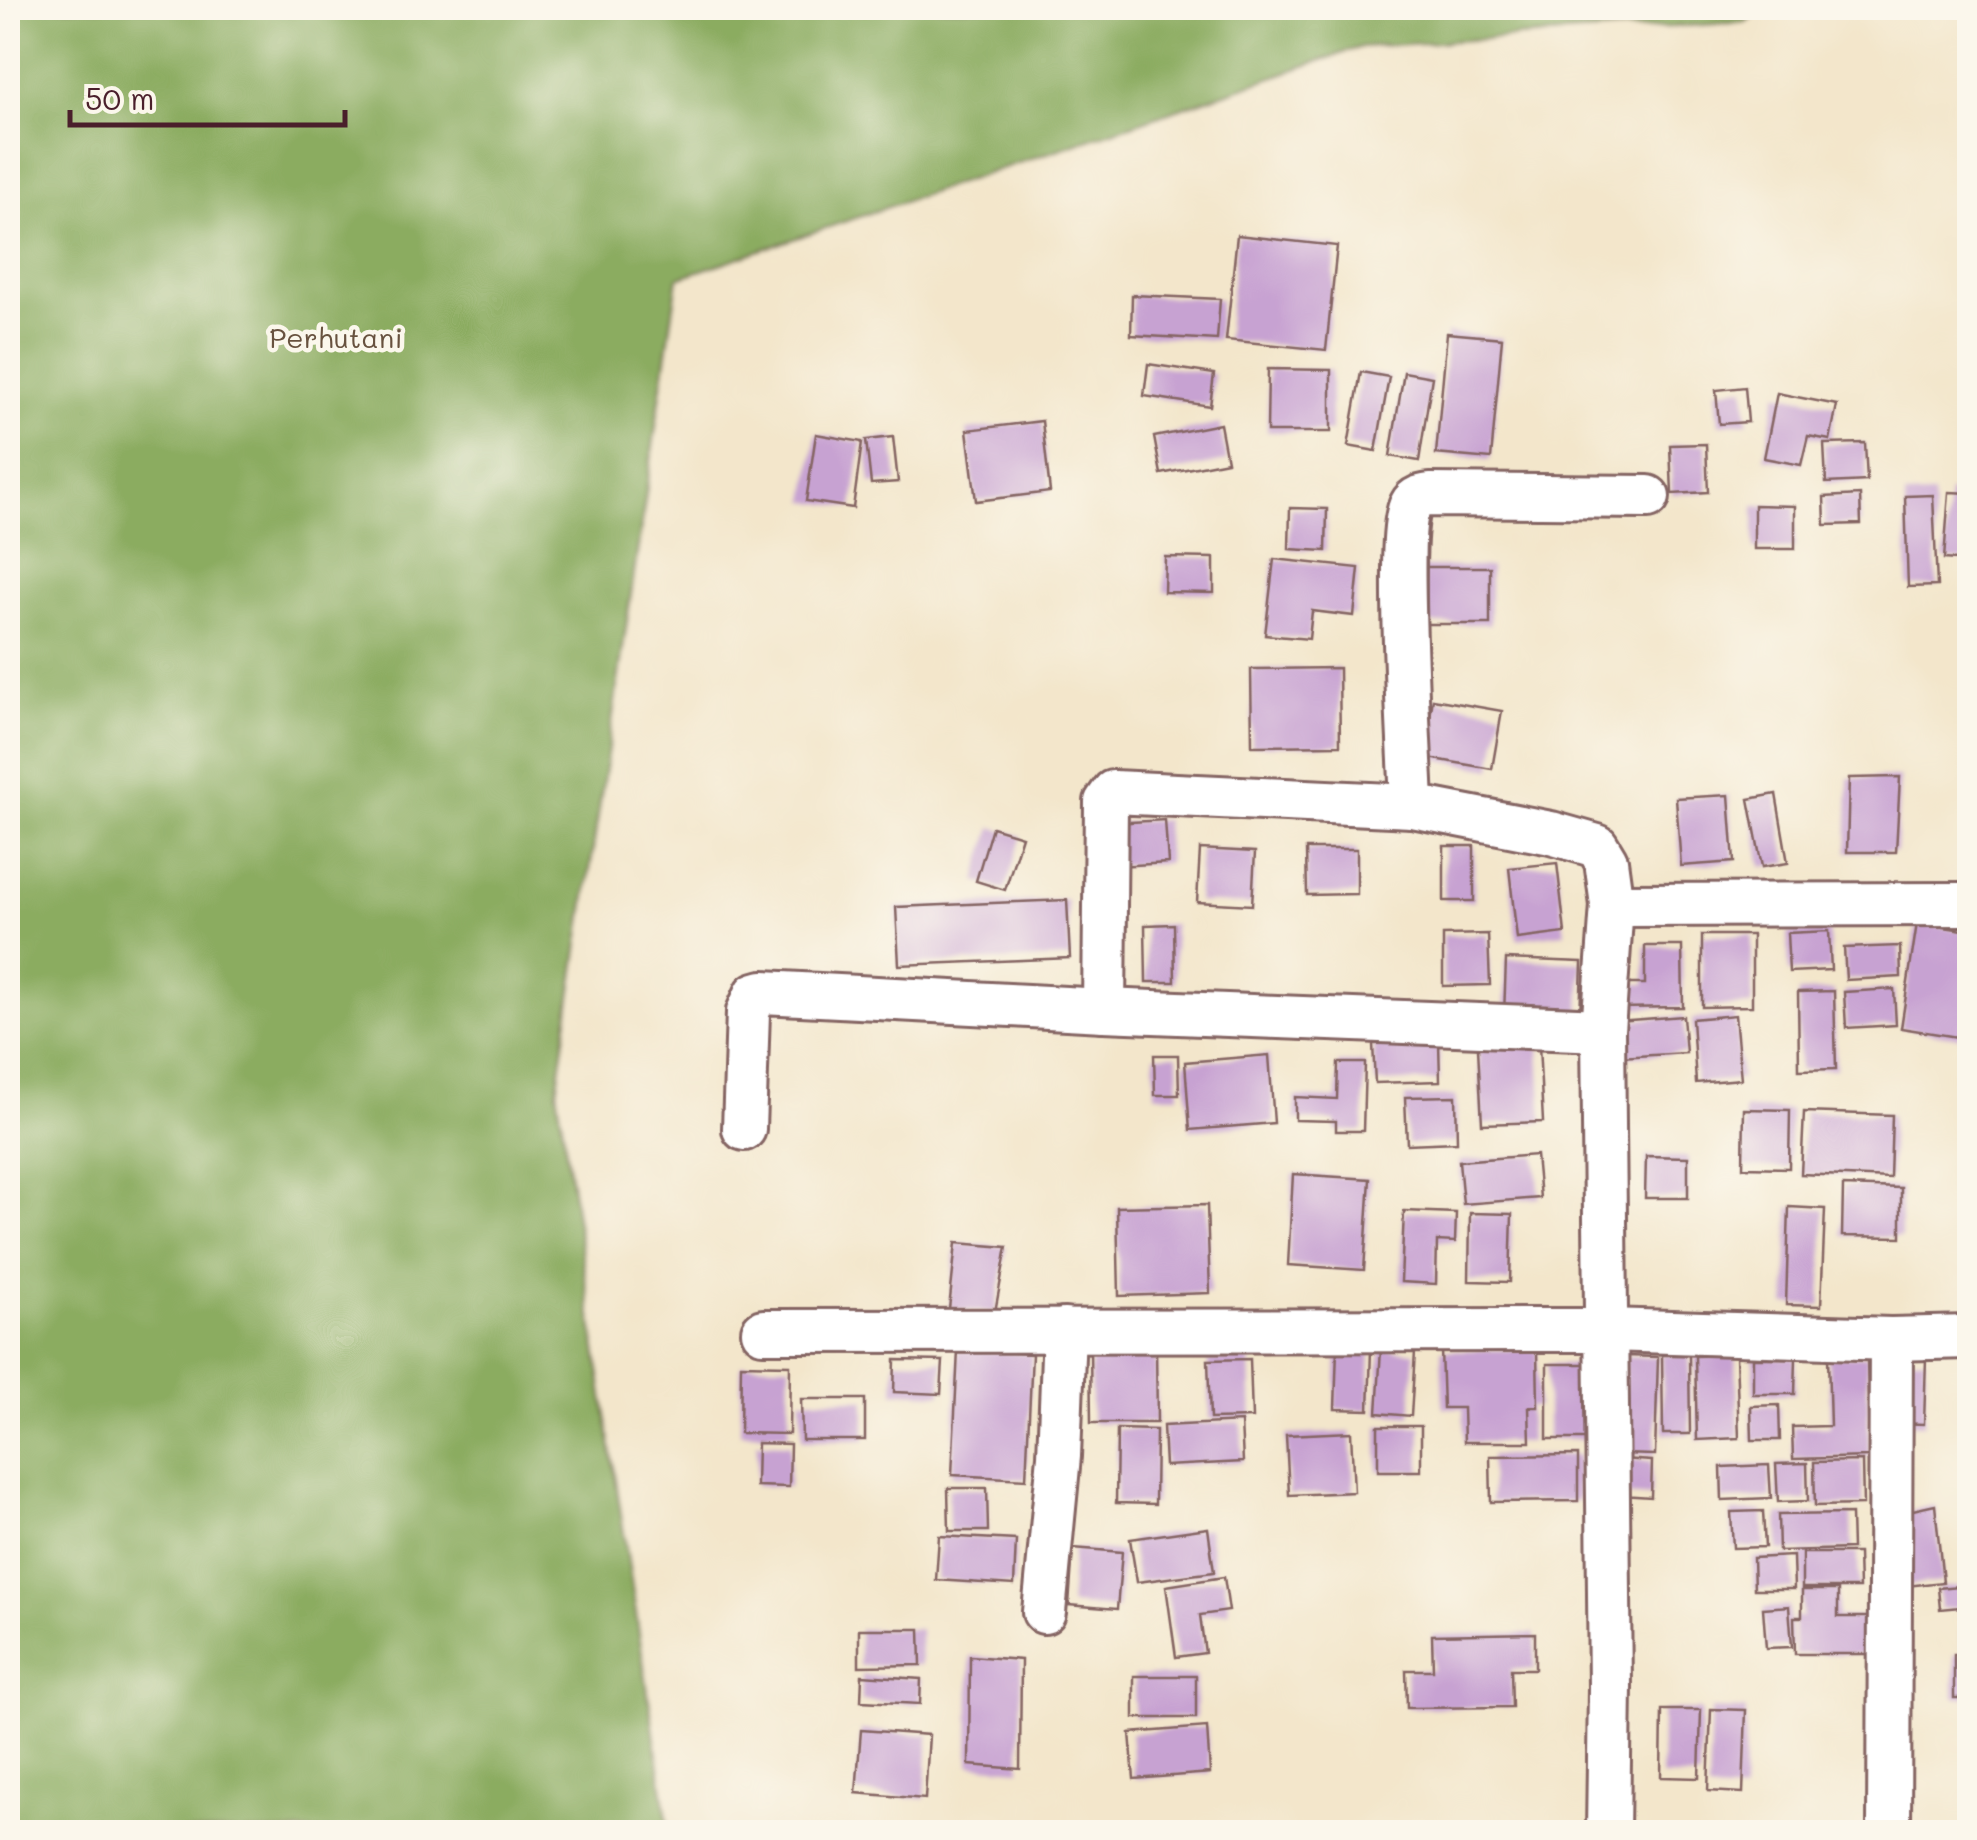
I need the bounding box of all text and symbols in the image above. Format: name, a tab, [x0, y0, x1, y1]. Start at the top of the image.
scale bar	[70, 65, 345, 127]
text: 50 m	[85, 78, 155, 118]
park label: Perhutani	[269, 319, 403, 355]

